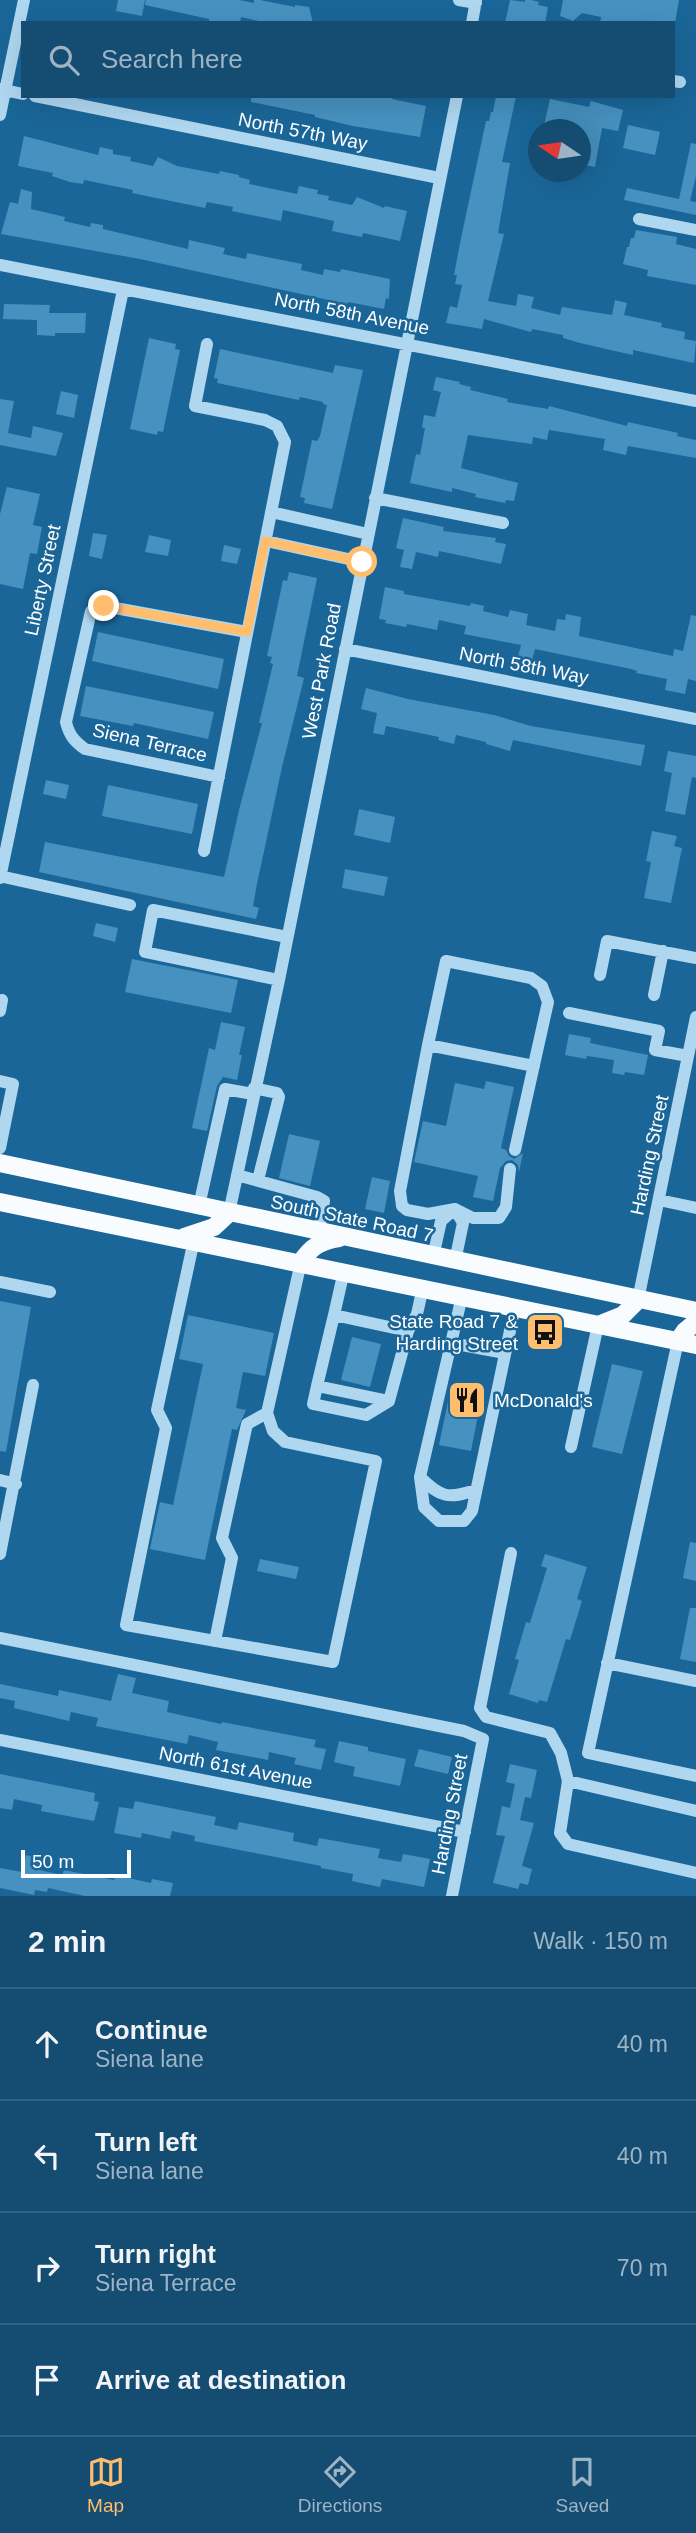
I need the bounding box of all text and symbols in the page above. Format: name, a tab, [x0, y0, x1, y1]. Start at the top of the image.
search box	[21, 21, 675, 98]
icon: search	[45, 41, 83, 79]
text: Search here	[101, 44, 243, 74]
street label: North 57th Way	[236, 109, 370, 154]
north arrow	[528, 119, 591, 182]
street label: North 58th Avenue	[273, 288, 431, 339]
street label: Liberty Street	[20, 522, 65, 638]
route start	[346, 546, 377, 577]
route end	[88, 590, 119, 621]
street label: West Park Road	[298, 601, 345, 741]
street label: North 58th Way	[457, 643, 591, 688]
street label: Siena Terrace	[91, 719, 209, 766]
street label: Harding Street	[626, 1092, 673, 1217]
street label: South State Road 7	[269, 1191, 435, 1246]
place label: State Road 7 & Harding Street	[389, 1311, 519, 1354]
bus stop icon: State Road 7 & Harding Street	[524, 1311, 566, 1353]
restaurant icon: McDonald's	[446, 1379, 488, 1421]
place label: McDonald's	[494, 1390, 593, 1411]
street label: North 61st Avenue	[157, 1742, 314, 1793]
street label: Harding Street	[427, 1751, 472, 1876]
scale bar	[21, 1847, 131, 1879]
text: 50 m	[32, 1851, 74, 1872]
text: 2 min	[28, 1925, 106, 1958]
text: Walk · 150 m	[533, 1928, 668, 1954]
text: Continue	[95, 2015, 208, 2045]
icon: ahead	[28, 2025, 66, 2063]
text: 40 m	[617, 2031, 668, 2057]
text: Siena lane	[95, 2046, 204, 2072]
text: Turn left	[95, 2127, 197, 2157]
icon: left	[28, 2137, 66, 2175]
text: 40 m	[617, 2143, 668, 2169]
text: Siena lane	[95, 2158, 204, 2184]
text: Turn right	[95, 2239, 216, 2269]
icon: right	[28, 2249, 66, 2287]
text: 70 m	[617, 2255, 668, 2281]
text: Siena Terrace	[95, 2270, 237, 2296]
icon: arrive	[28, 2361, 66, 2399]
text: Arrive at destination	[95, 2365, 346, 2395]
tab: Map	[87, 2453, 125, 2517]
tab: Directions	[298, 2453, 382, 2517]
tab: Saved	[555, 2453, 609, 2517]

